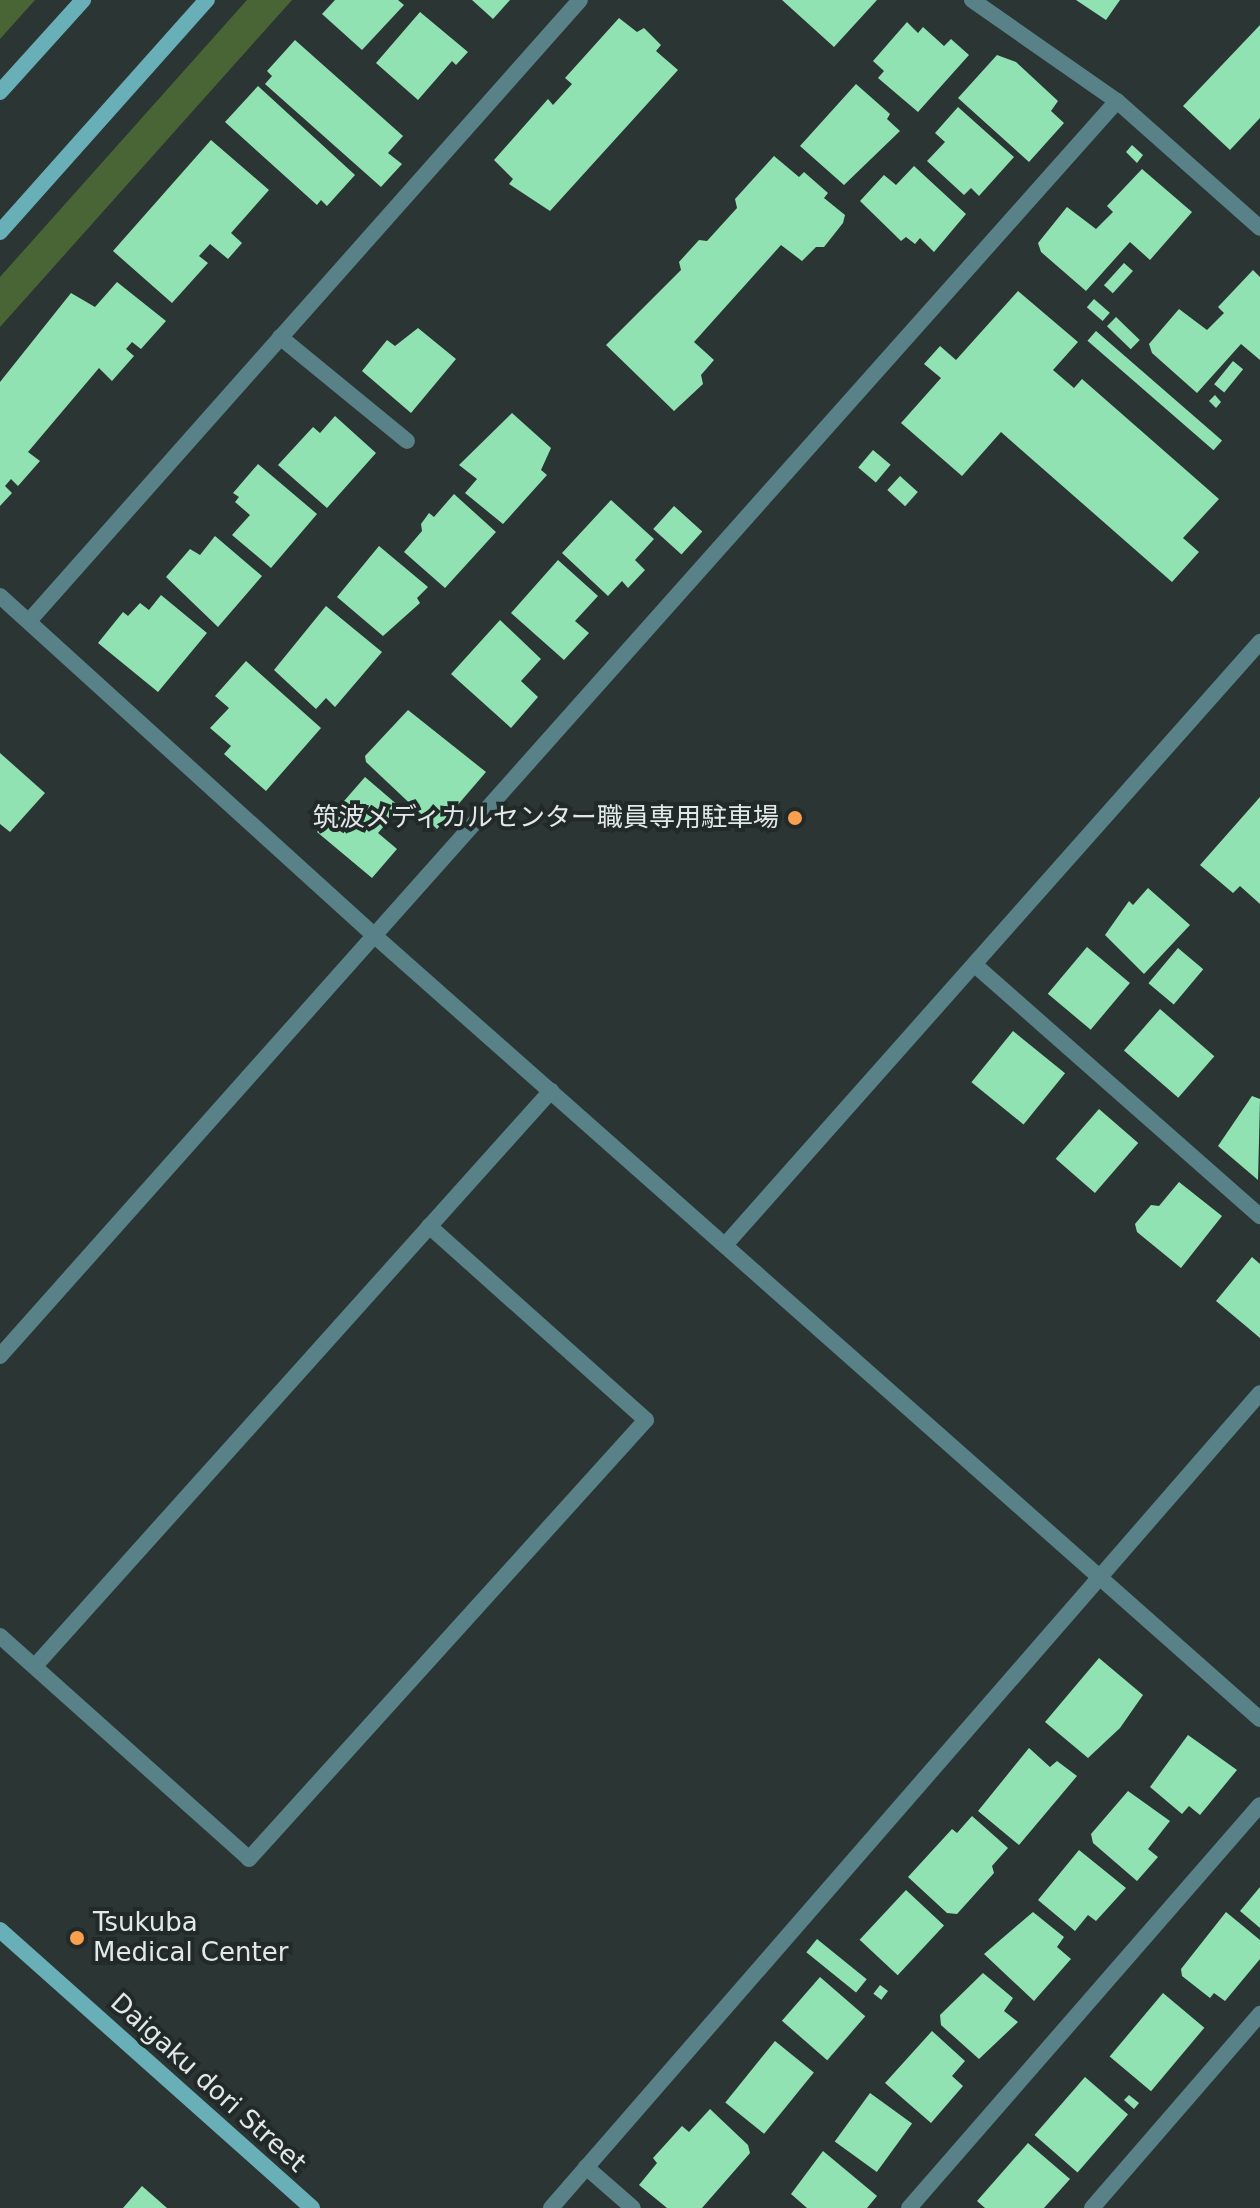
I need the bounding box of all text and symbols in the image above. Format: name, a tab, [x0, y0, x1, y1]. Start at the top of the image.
place label: 筑波メディカルセンター職員専用駐車場	[311, 802, 779, 834]
marker: 筑波メディカルセンター職員専用駐車場	[786, 809, 804, 827]
place label: Tsukuba Medical Center	[93, 1907, 288, 1968]
marker: Tsukuba Medical Center	[68, 1929, 86, 1947]
street label: Daigaku dori Street	[104, 1987, 312, 2179]

